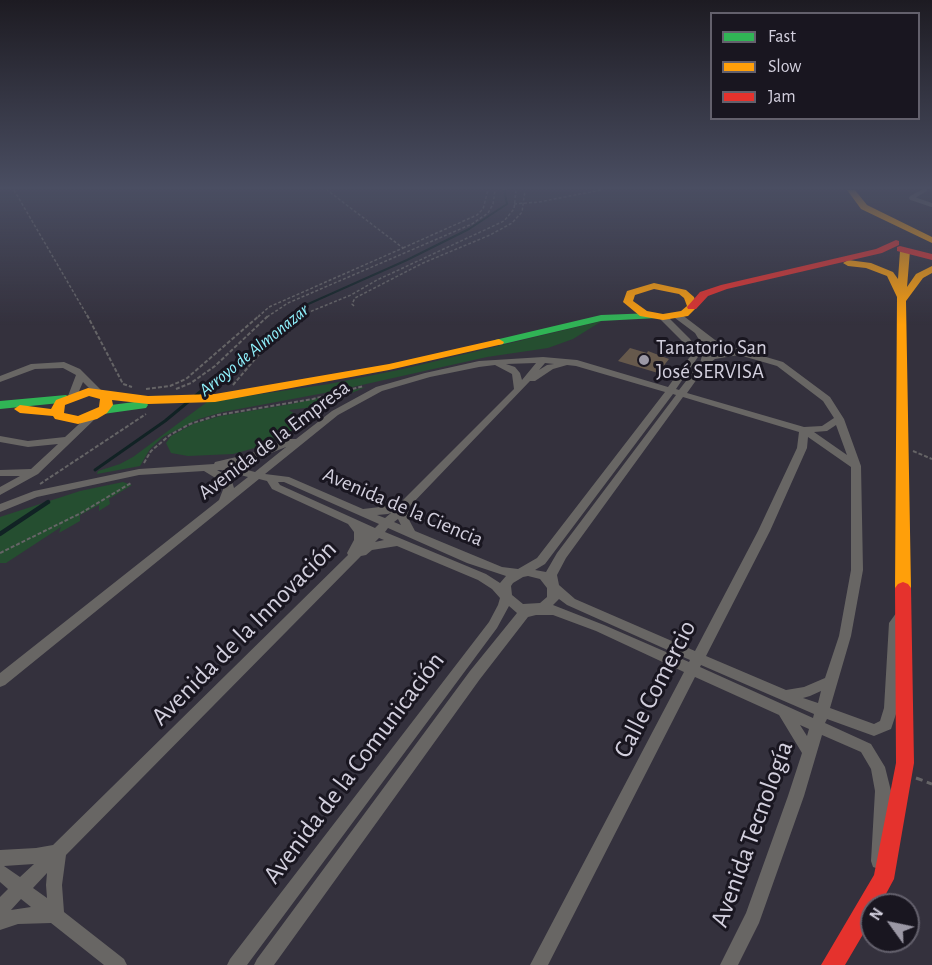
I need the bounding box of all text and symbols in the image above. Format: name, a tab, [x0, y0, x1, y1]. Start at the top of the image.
legend	[710, 12, 920, 120]
text: Fast	[768, 28, 796, 46]
text: Slow	[768, 58, 801, 76]
text: Jam	[768, 88, 796, 106]
water label: Arroyo de Almonazar	[195, 299, 313, 401]
place label: Tanatorio San José SERVISA	[656, 335, 767, 385]
marker: Tanatorio San José SERVISA	[637, 353, 651, 367]
street label: Avenida de la Empresa	[193, 375, 355, 505]
street label: Avenida de la Ciencia	[319, 462, 487, 552]
street label: Avenida de la Innovación	[145, 534, 343, 732]
street label: Calle Comercio	[607, 615, 703, 763]
street label: Avenida de la Comunicación	[257, 646, 451, 890]
street label: Avenida Tecnología	[704, 737, 800, 931]
north arrow	[860, 893, 920, 953]
text: N	[867, 905, 886, 923]

